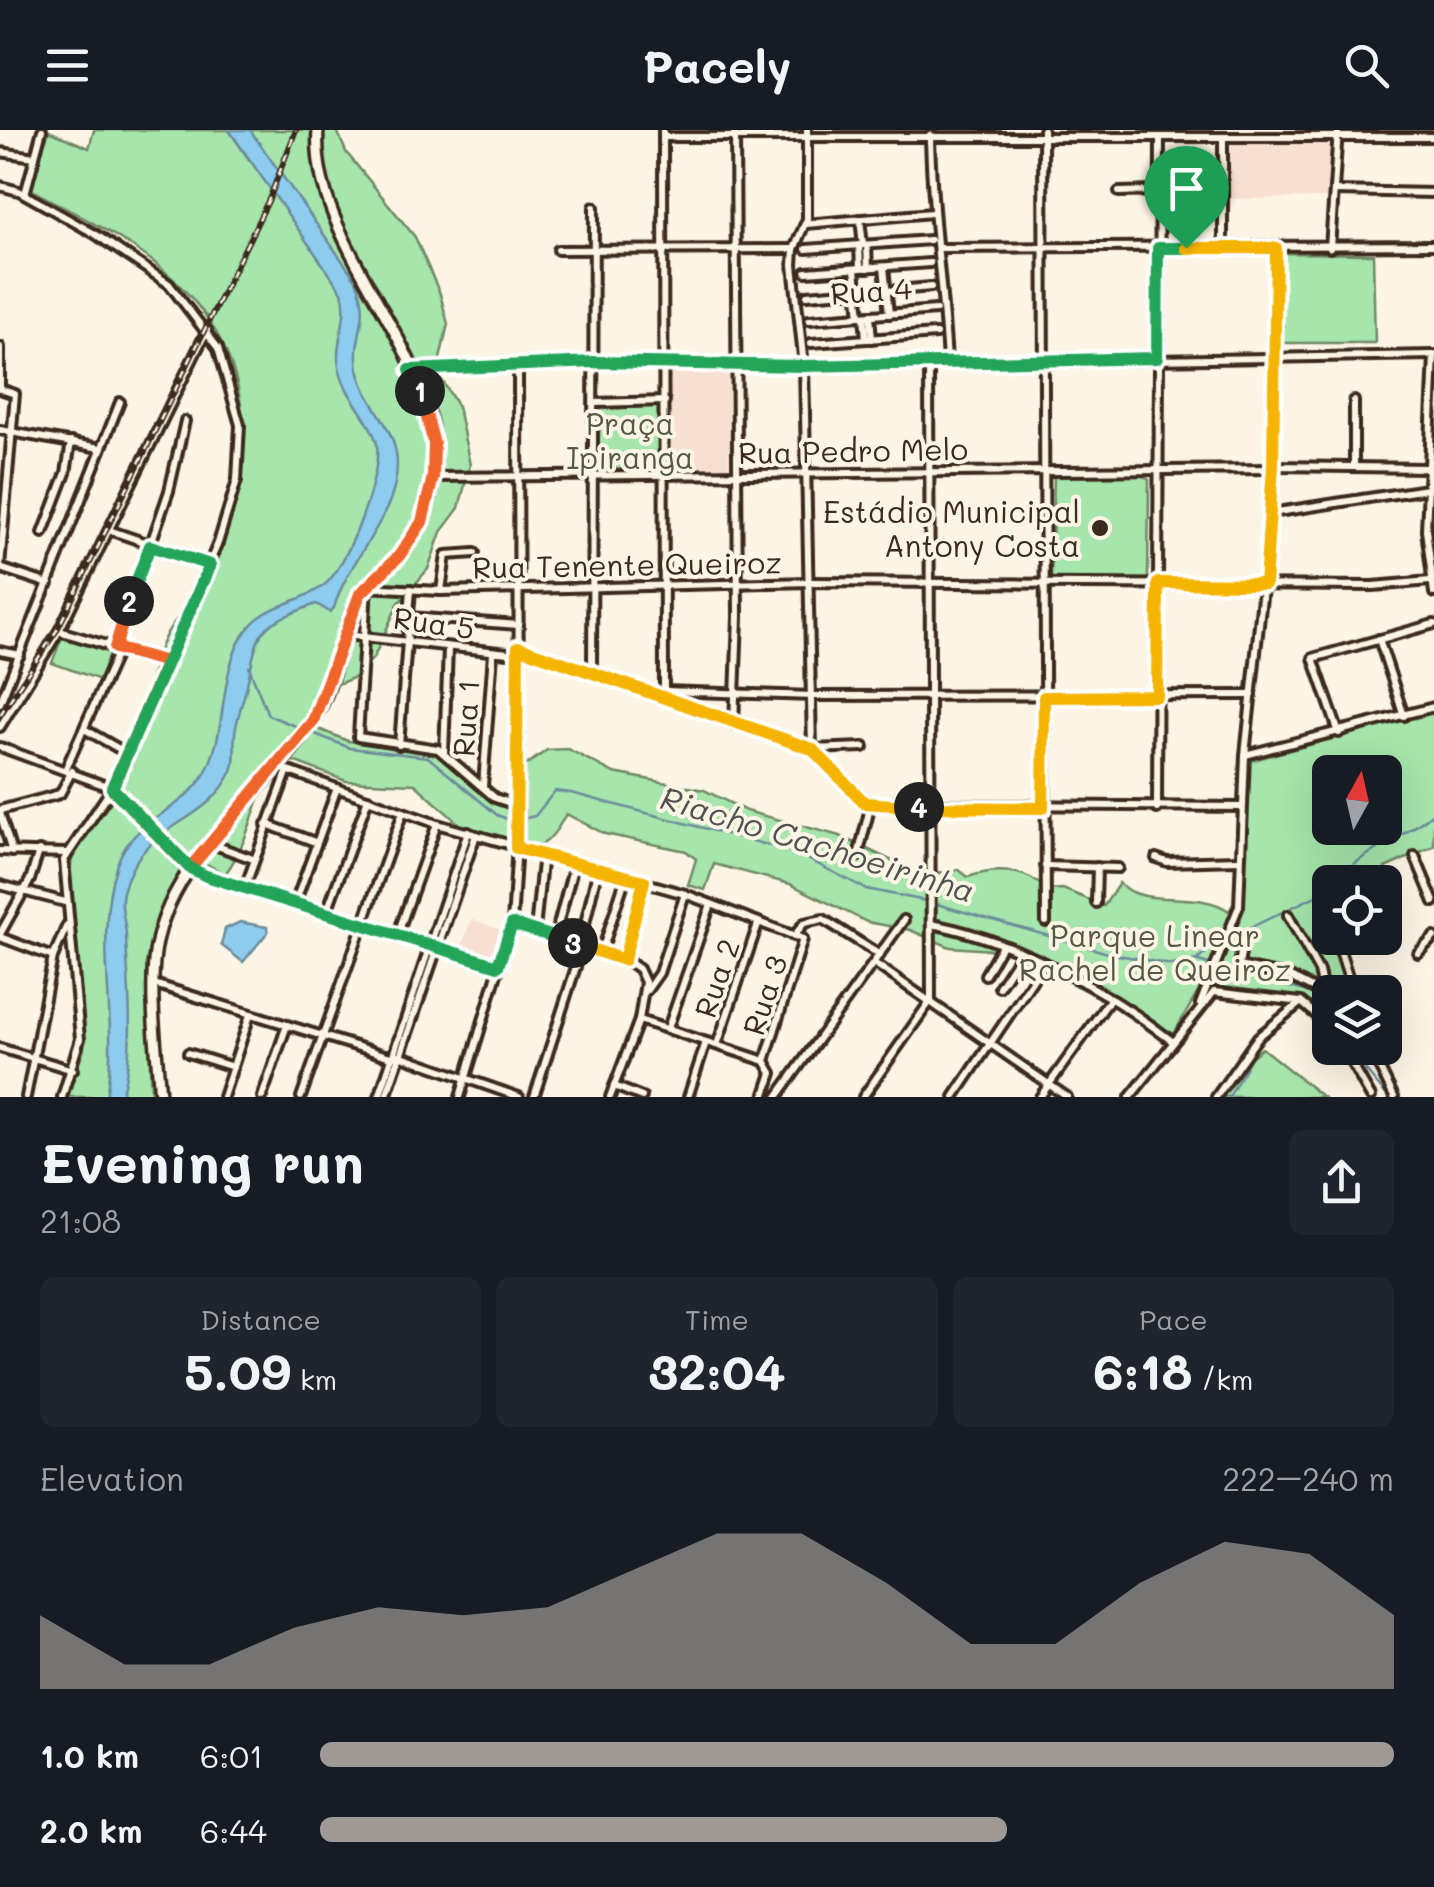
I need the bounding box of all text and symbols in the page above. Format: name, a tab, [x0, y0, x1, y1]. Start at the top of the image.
text: Pacely	[643, 36, 791, 94]
icon: menu	[40, 38, 95, 93]
icon: search	[1339, 38, 1394, 93]
pin	[1144, 146, 1229, 249]
icon: arrive	[1159, 161, 1214, 216]
street label: Rua 4	[829, 267, 913, 313]
pin: 1	[395, 366, 445, 416]
text: 1	[414, 373, 426, 409]
park label: Praça Ipiranga	[566, 403, 694, 477]
street label: Rua Pedro Melo	[738, 428, 968, 472]
place label: Estádio Municipal Antony Costa	[823, 491, 1080, 565]
marker: Estádio Municipal Antony Costa	[1089, 517, 1111, 539]
street label: Rua Tenente Queiroz	[472, 541, 782, 587]
pin: 2	[104, 576, 154, 626]
text: 2	[121, 583, 137, 619]
street label: Rua 5	[391, 597, 477, 647]
street label: Rua 1	[442, 678, 488, 758]
north arrow	[1312, 755, 1402, 845]
map controls	[1312, 755, 1402, 1065]
water label: Riacho Cachoeirinha	[656, 775, 980, 911]
pin: 4	[894, 782, 944, 832]
text: 4	[910, 789, 928, 825]
button: locate	[1312, 865, 1402, 955]
park label: Parque Linear Rachel de Queiroz	[1019, 915, 1291, 989]
pin: 3	[548, 918, 598, 968]
text: 3	[565, 925, 581, 961]
street label: Rua 2	[684, 933, 748, 1023]
street label: Rua 3	[732, 950, 796, 1040]
button: layers	[1312, 975, 1402, 1065]
text: Evening run	[40, 1125, 364, 1197]
button: share	[1289, 1130, 1394, 1235]
text: 21:08	[40, 1199, 121, 1241]
text: Distance	[200, 1301, 321, 1337]
text: Time	[685, 1301, 749, 1337]
text: Pace	[1139, 1301, 1208, 1337]
text: 5.09	[184, 1337, 291, 1403]
text: 32:04	[648, 1337, 786, 1403]
text: 6:18	[1093, 1337, 1193, 1403]
text: km	[291, 1361, 337, 1397]
text: /km	[1193, 1361, 1253, 1397]
text: Elevation	[40, 1457, 184, 1499]
text: 222–240 m	[1222, 1457, 1394, 1499]
text: 1.0 km	[40, 1734, 139, 1776]
text: 6:01	[200, 1734, 263, 1776]
text: 2.0 km	[40, 1809, 143, 1851]
text: 6:44	[200, 1809, 267, 1851]

